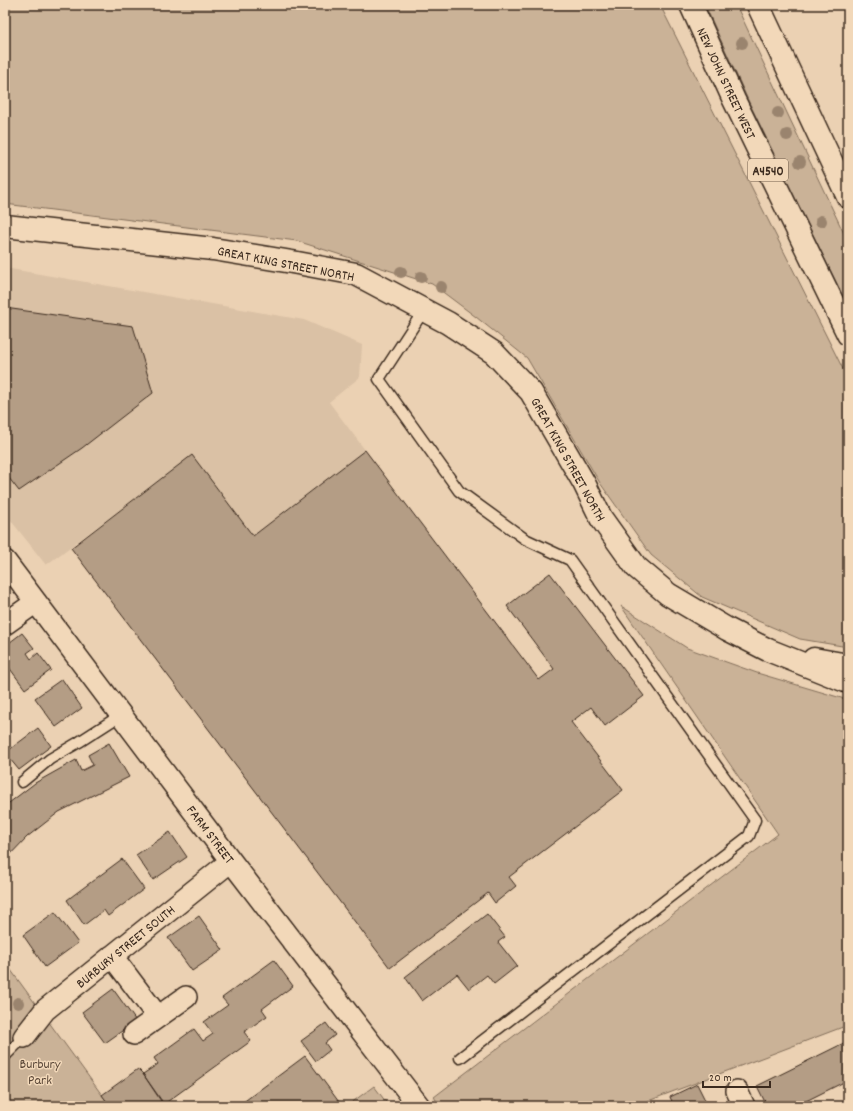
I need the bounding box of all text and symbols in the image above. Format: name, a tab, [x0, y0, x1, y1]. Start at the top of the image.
street label: NEW JOHN STREET WEST	[691, 25, 760, 143]
road number: A4540	[748, 159, 788, 181]
street label: GREAT KING STREET NORTH	[215, 242, 356, 288]
street label: GREAT KING STREET NORTH	[525, 394, 610, 526]
street label: FARM STREET	[181, 802, 238, 869]
street label: BURBURY STREET SOUTH	[72, 901, 180, 994]
park label: Burbury Park	[20, 1055, 61, 1091]
scale bar	[703, 1063, 770, 1089]
text: 20 m	[709, 1070, 732, 1087]

